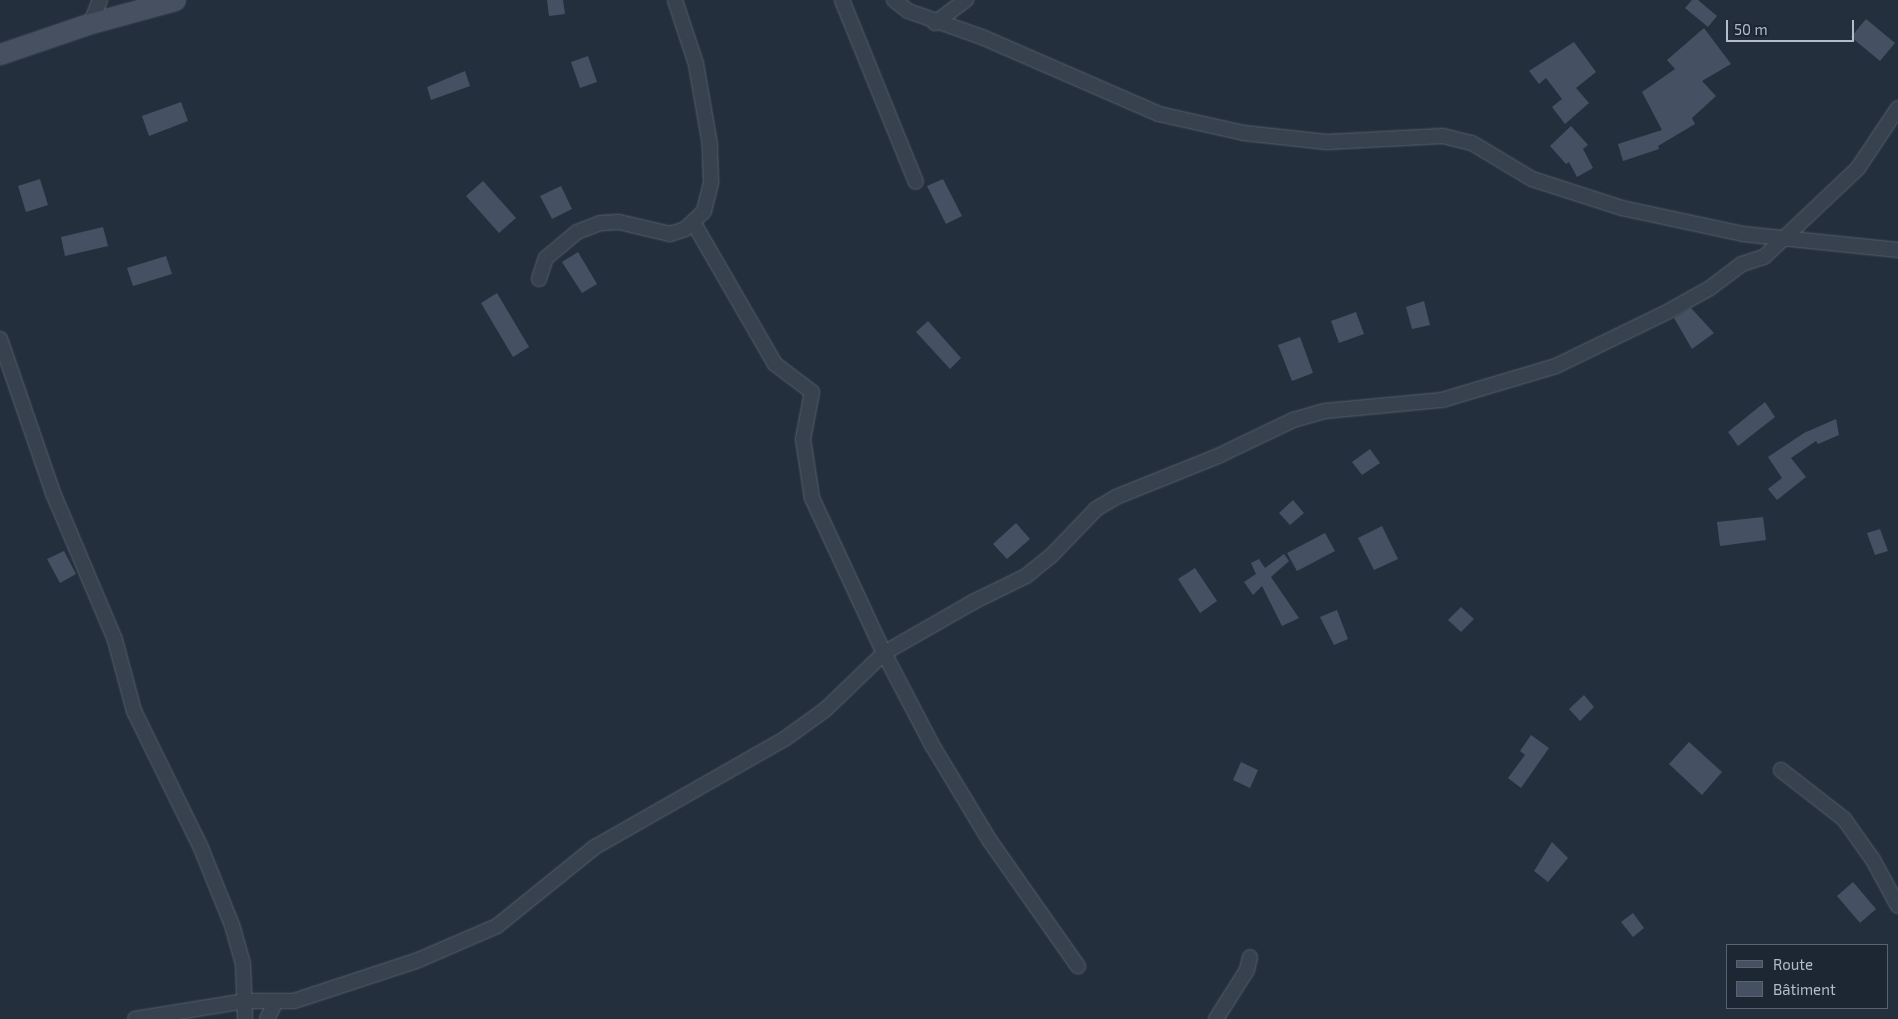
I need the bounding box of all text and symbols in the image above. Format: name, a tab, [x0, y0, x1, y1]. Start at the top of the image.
scale bar	[1728, 10, 1856, 42]
text: 50 m	[1734, 20, 1768, 38]
legend	[1726, 944, 1888, 1009]
text: Route	[1773, 955, 1813, 973]
text: Bâtiment	[1773, 980, 1836, 998]

